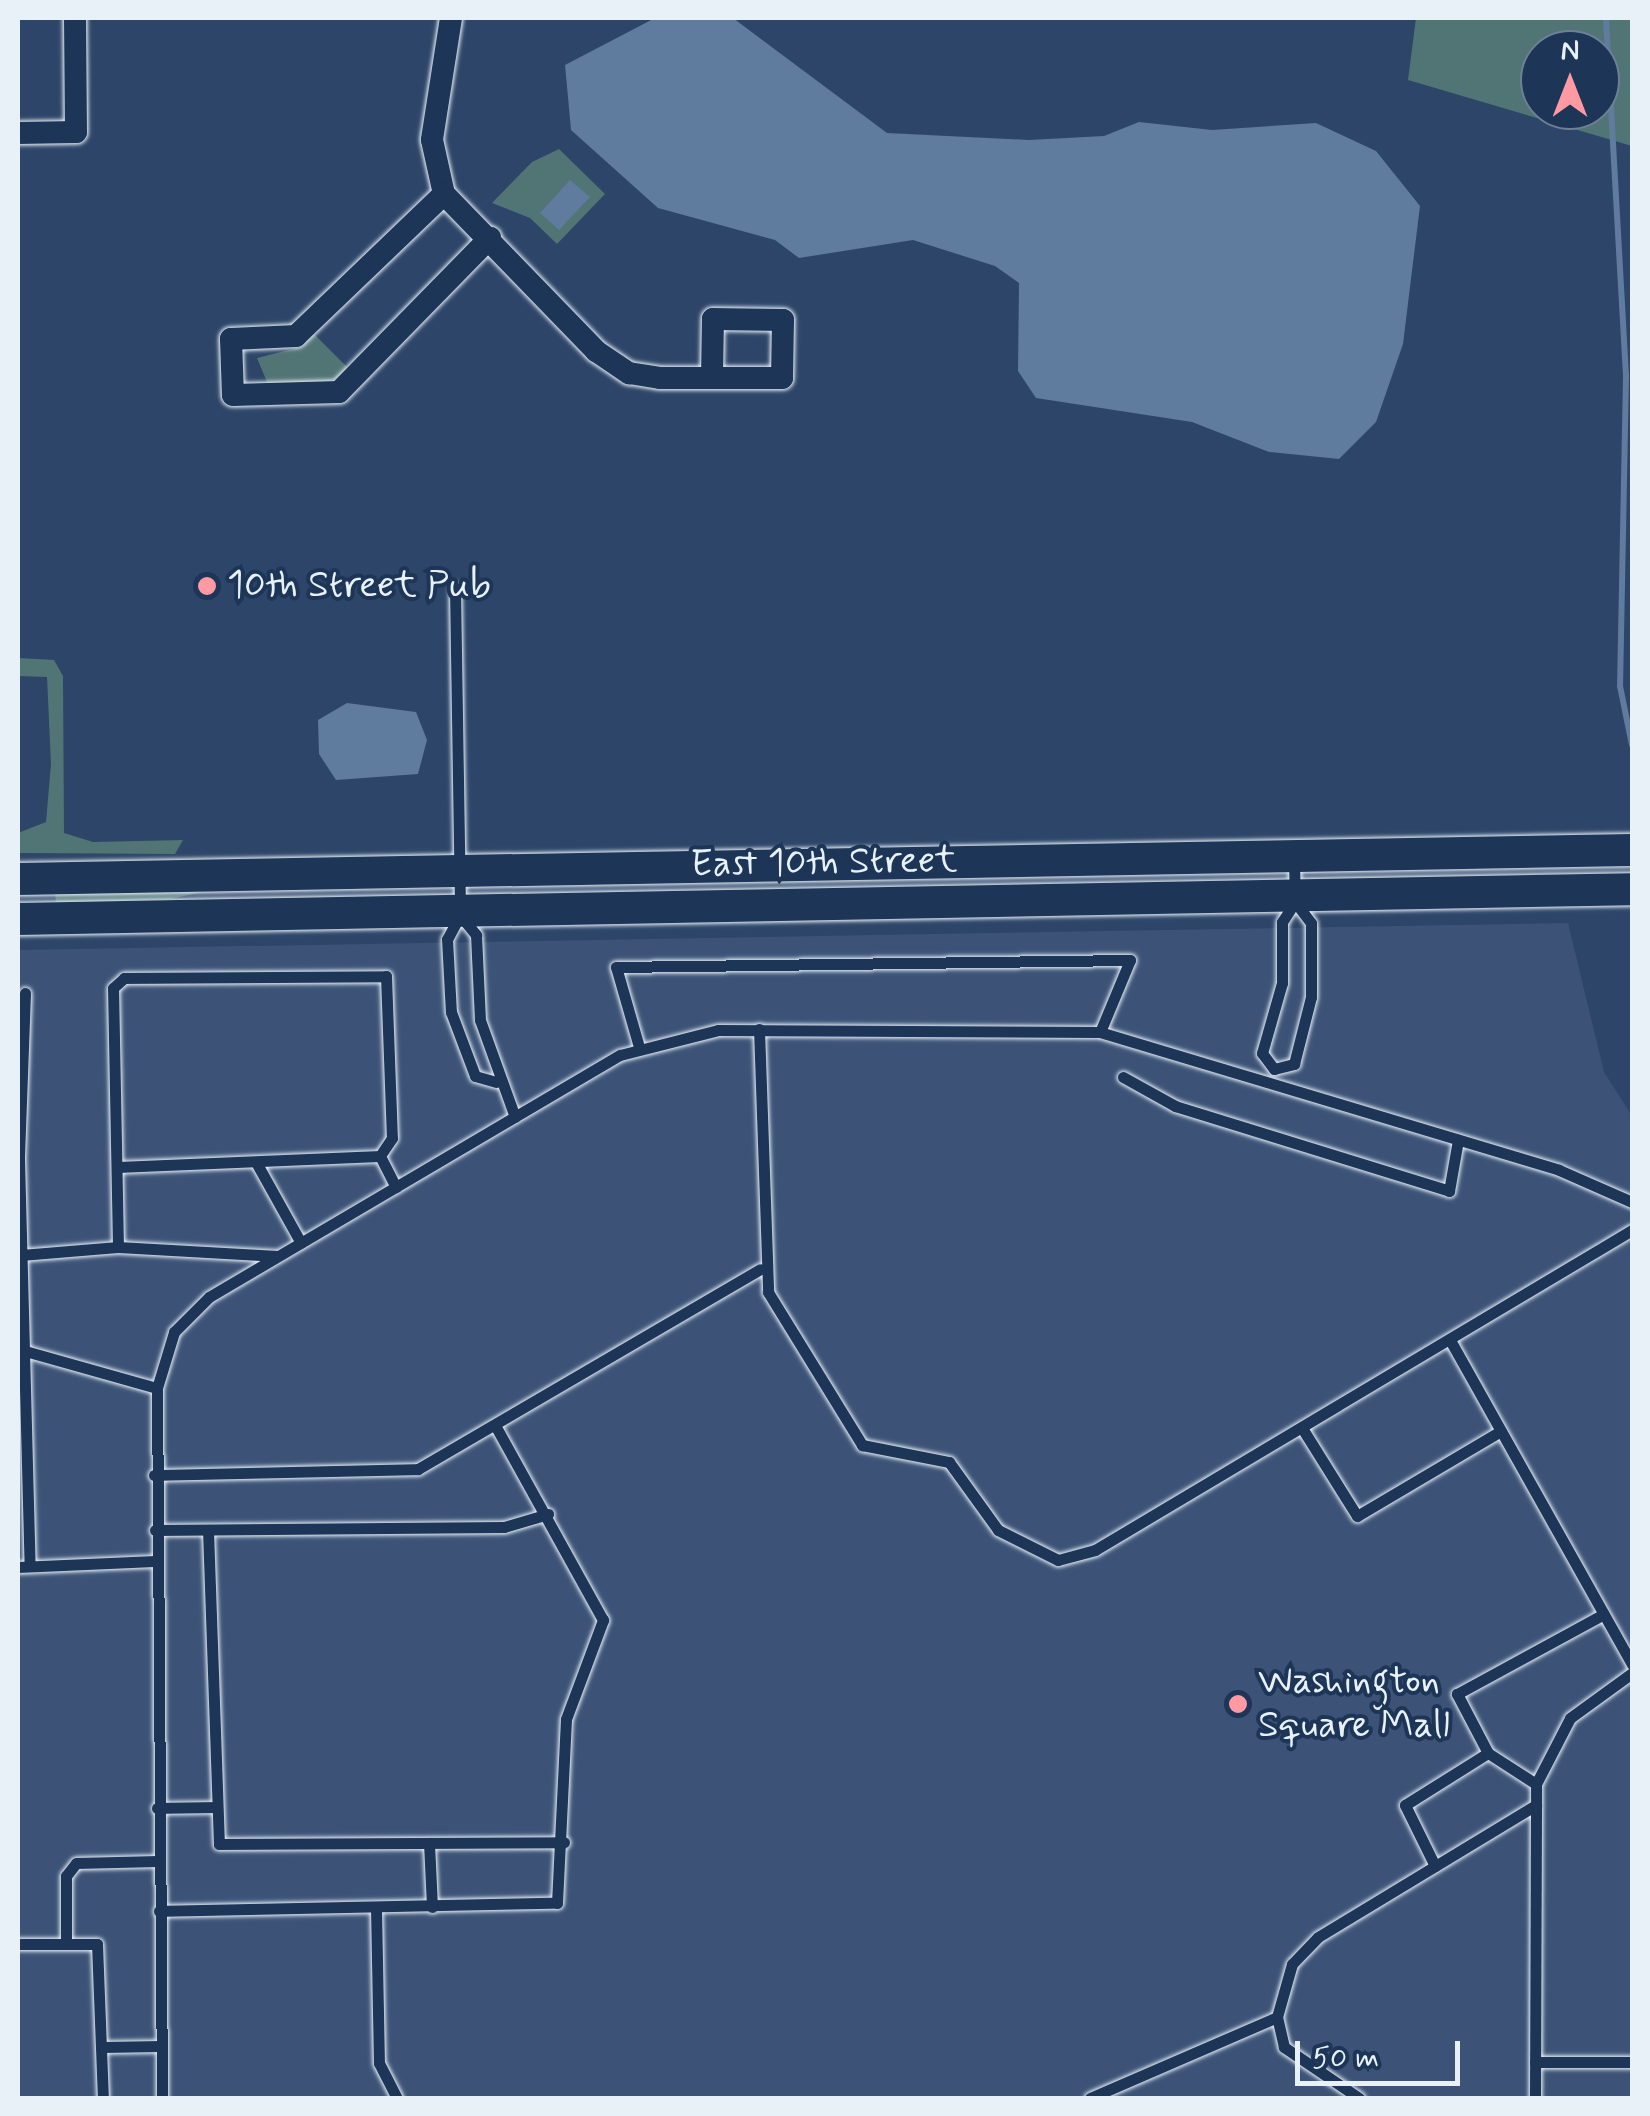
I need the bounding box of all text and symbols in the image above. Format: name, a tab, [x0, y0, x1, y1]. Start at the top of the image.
north arrow	[1520, 30, 1620, 130]
text: N	[1561, 33, 1579, 70]
place label: 10th Street Pub	[227, 563, 490, 609]
marker: 10th Street Pub	[196, 575, 218, 597]
street label: East 10th Street	[690, 838, 958, 888]
place label: Washington Square Mall	[1258, 1659, 1450, 1748]
marker: Washington Square Mall	[1227, 1693, 1249, 1715]
scale bar	[1300, 2021, 1465, 2083]
text: 50 m	[1312, 2039, 1379, 2078]

